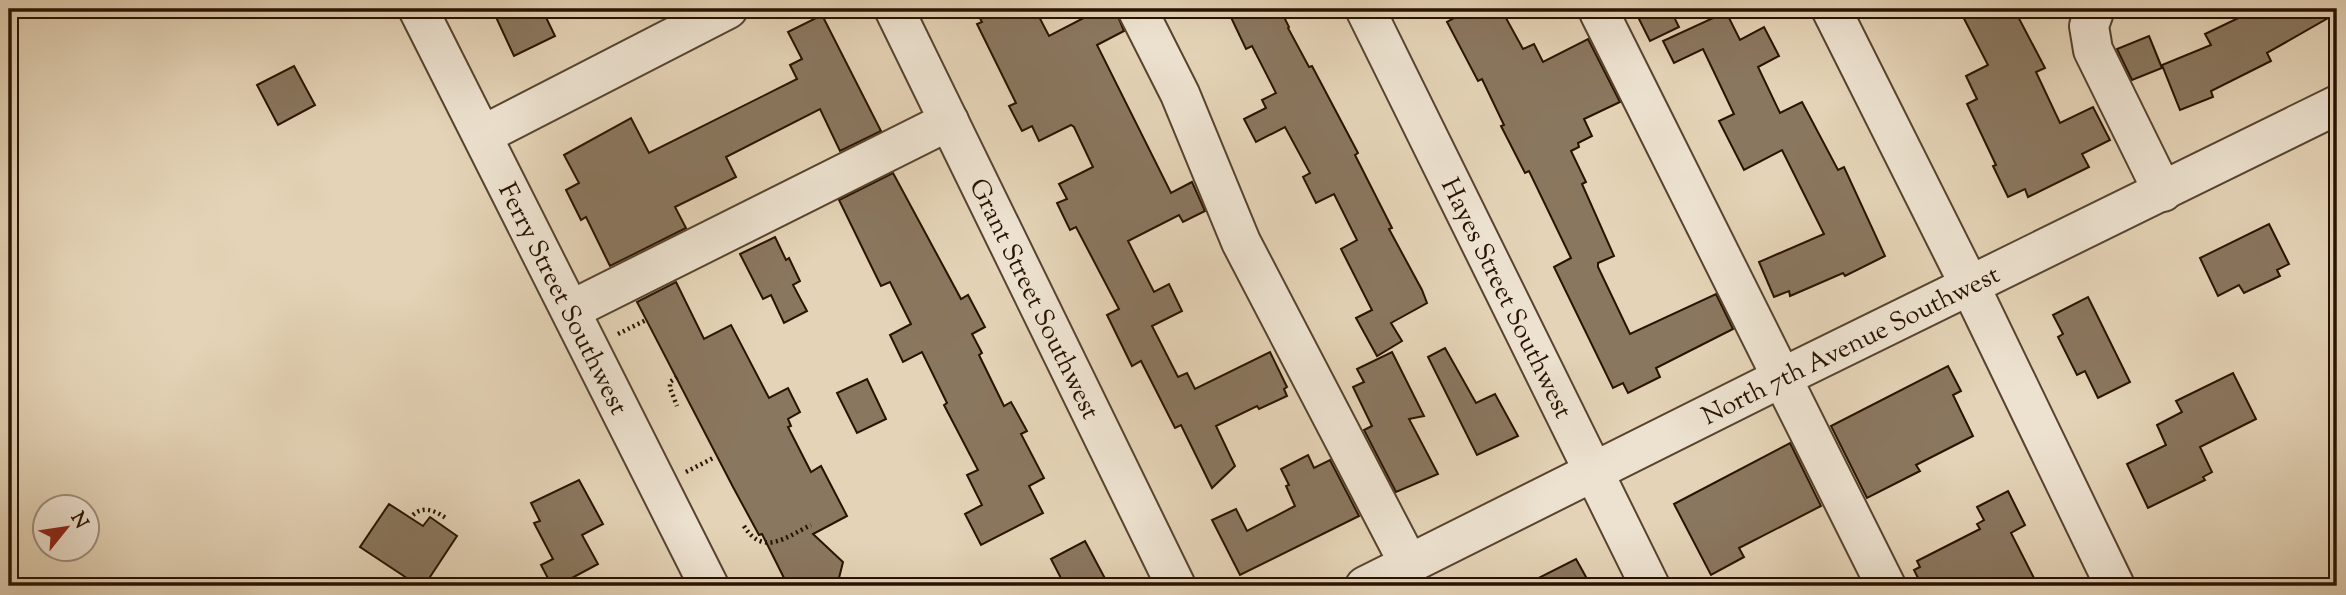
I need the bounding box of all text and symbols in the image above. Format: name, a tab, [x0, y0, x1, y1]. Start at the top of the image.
street label: Hayes Street Southwest	[1430, 172, 1580, 425]
street label: Grant Street Southwest	[959, 173, 1108, 426]
street label: Ferry Street Southwest	[488, 177, 636, 422]
street label: North 7th Avenue Southwest	[1696, 257, 2007, 436]
north arrow	[32, 494, 102, 564]
text: N	[63, 507, 94, 534]

